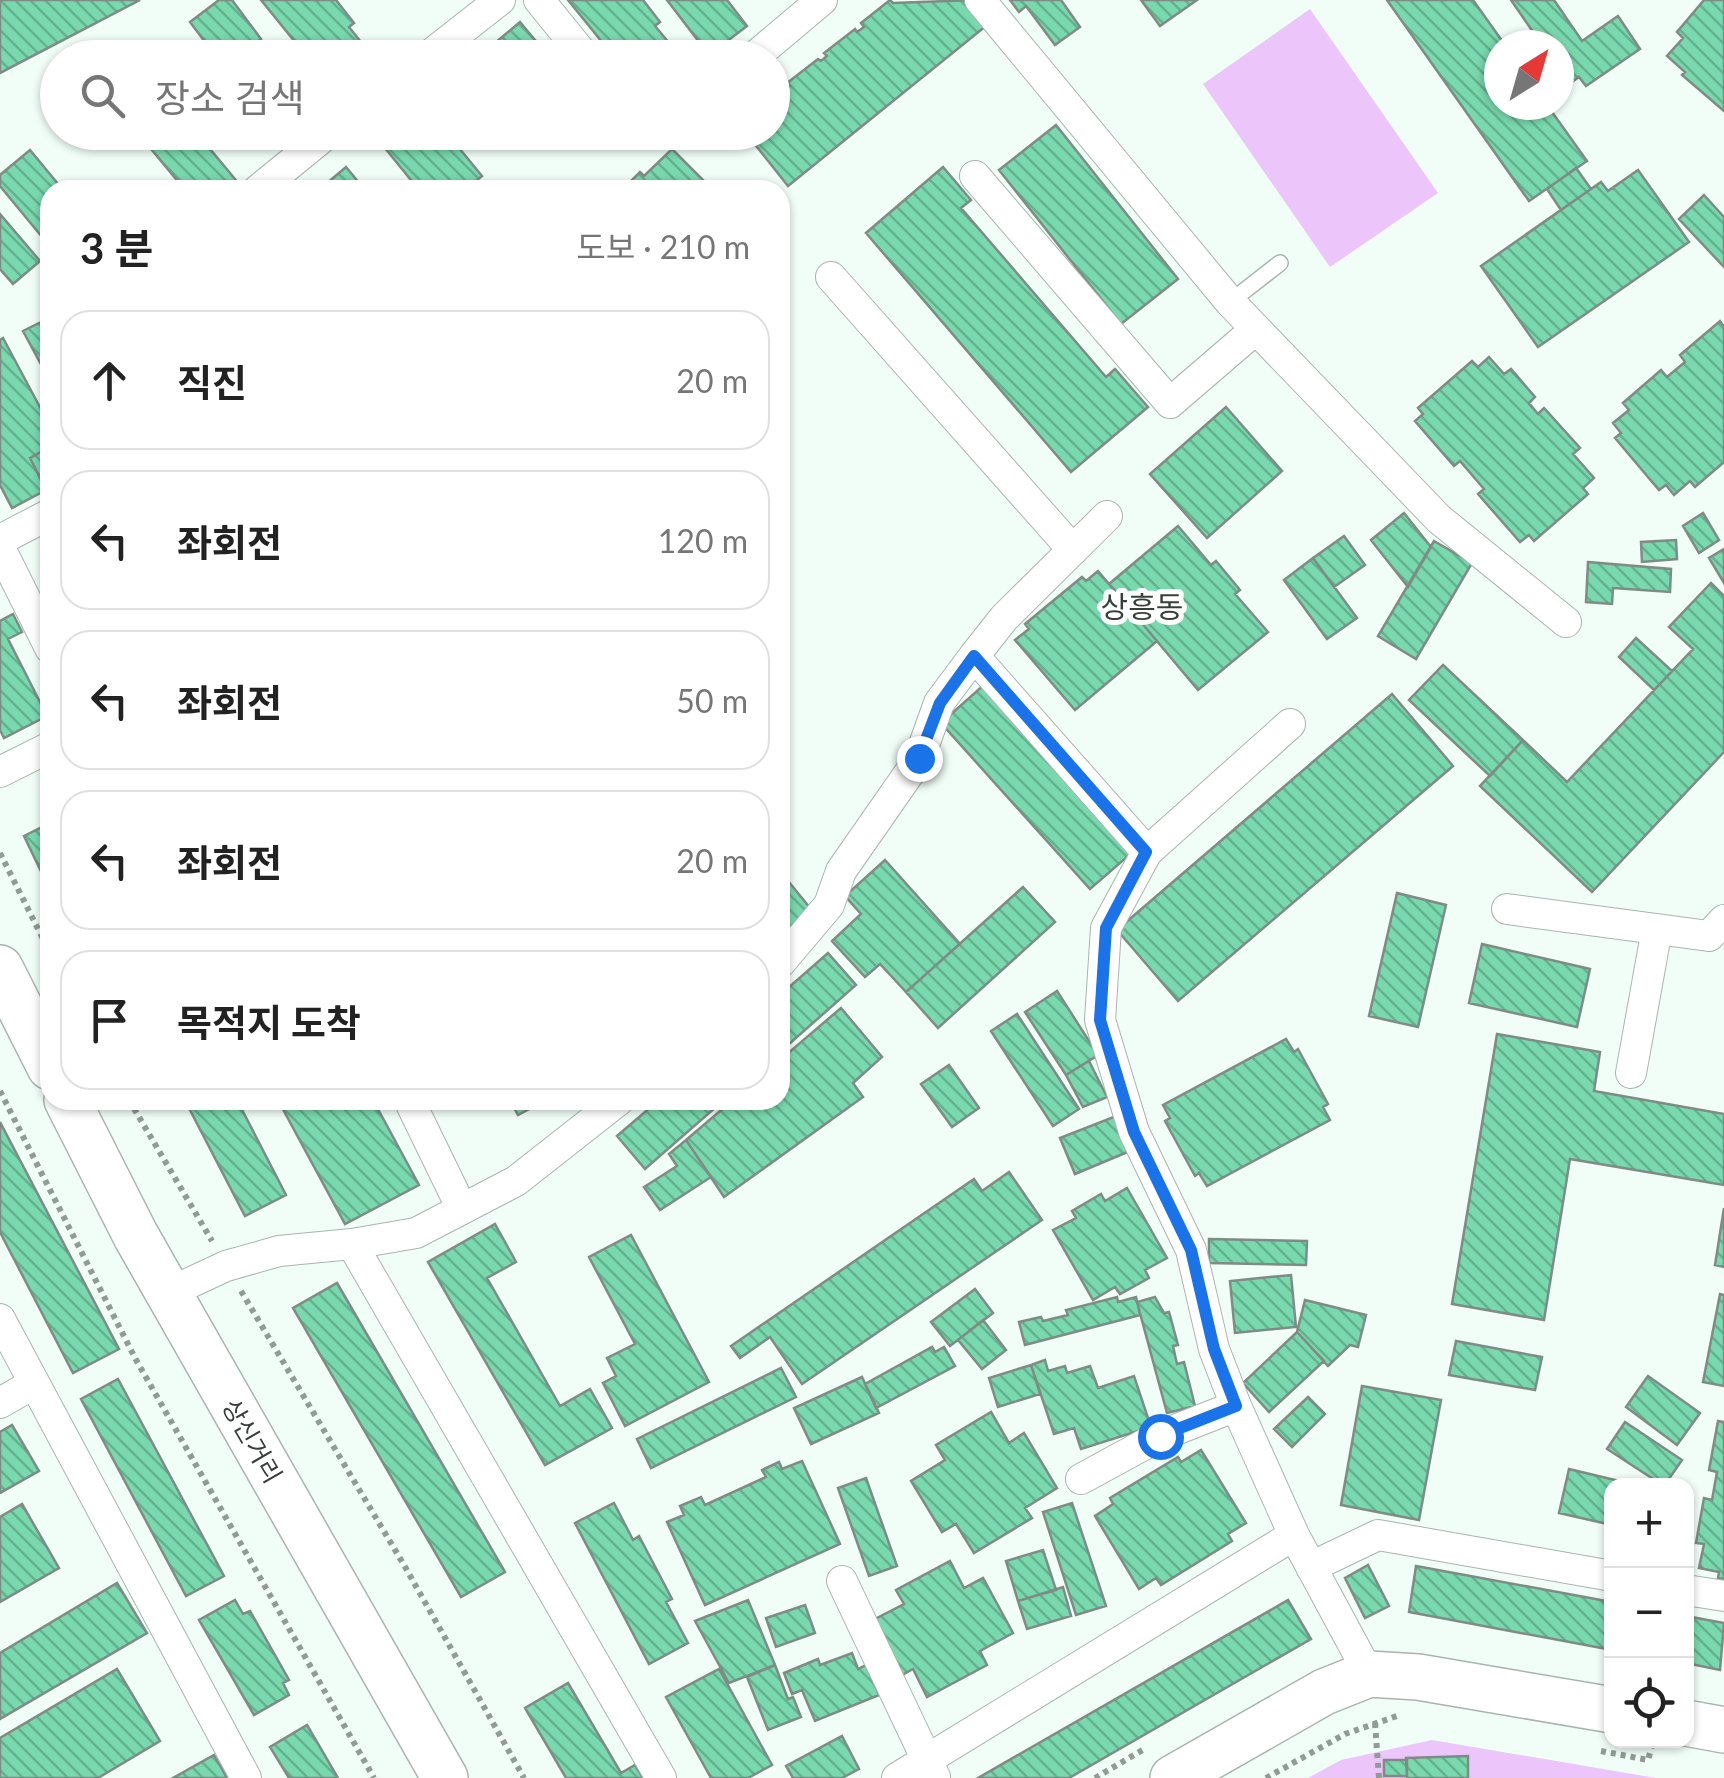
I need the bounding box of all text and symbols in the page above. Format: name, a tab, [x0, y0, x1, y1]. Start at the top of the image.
north arrow	[1484, 30, 1574, 120]
search box	[40, 40, 790, 150]
icon: search	[75, 68, 130, 123]
text: 장소 검색	[155, 74, 305, 120]
text: 3 분	[80, 223, 153, 273]
text: 도보 · 210 m	[576, 227, 750, 266]
icon: ahead	[82, 353, 137, 408]
text: 직진	[177, 359, 247, 405]
text: 20 m	[676, 361, 748, 400]
icon: left	[82, 513, 137, 568]
text: 좌회전	[177, 519, 282, 565]
text: 120 m	[658, 521, 748, 560]
district label: 상흥동	[1101, 588, 1183, 624]
icon: left	[82, 673, 137, 728]
text: 좌회전	[177, 679, 282, 725]
text: 50 m	[676, 681, 748, 720]
route end	[897, 736, 943, 782]
icon: left	[82, 833, 137, 888]
text: 좌회전	[177, 839, 282, 885]
text: 20 m	[676, 841, 748, 880]
icon: arrive	[82, 993, 137, 1048]
text: 목적지 도착	[177, 999, 361, 1045]
street label: 상신거리	[217, 1393, 289, 1488]
route start	[1138, 1414, 1184, 1460]
map controls	[1604, 1478, 1694, 1748]
button: +	[1604, 1478, 1694, 1568]
button: −	[1604, 1568, 1694, 1658]
button: locate	[1604, 1658, 1694, 1748]

